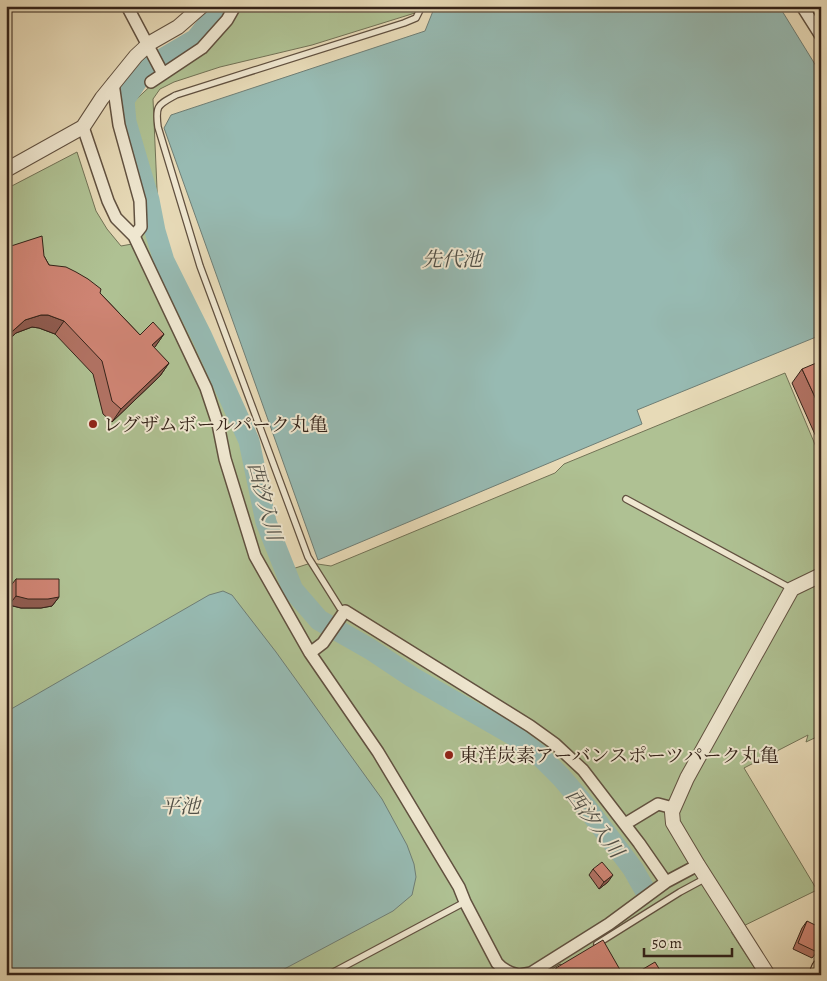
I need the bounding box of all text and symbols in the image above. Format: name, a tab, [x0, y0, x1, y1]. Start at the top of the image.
water label: 先代池	[422, 246, 484, 273]
place label: レグザムボールパーク丸亀	[103, 412, 328, 438]
marker: レグザムボールパーク丸亀	[87, 418, 99, 430]
water label: 西汐入川	[241, 459, 288, 545]
place label: 東洋炭素アーバンスポーツパーク丸亀	[459, 743, 779, 769]
marker: 東洋炭素アーバンスポーツパーク丸亀	[443, 749, 455, 761]
water label: 西汐入川	[560, 783, 631, 865]
water label: 平池	[160, 793, 202, 820]
scale bar	[644, 926, 732, 958]
text: 50 m	[652, 933, 682, 953]

